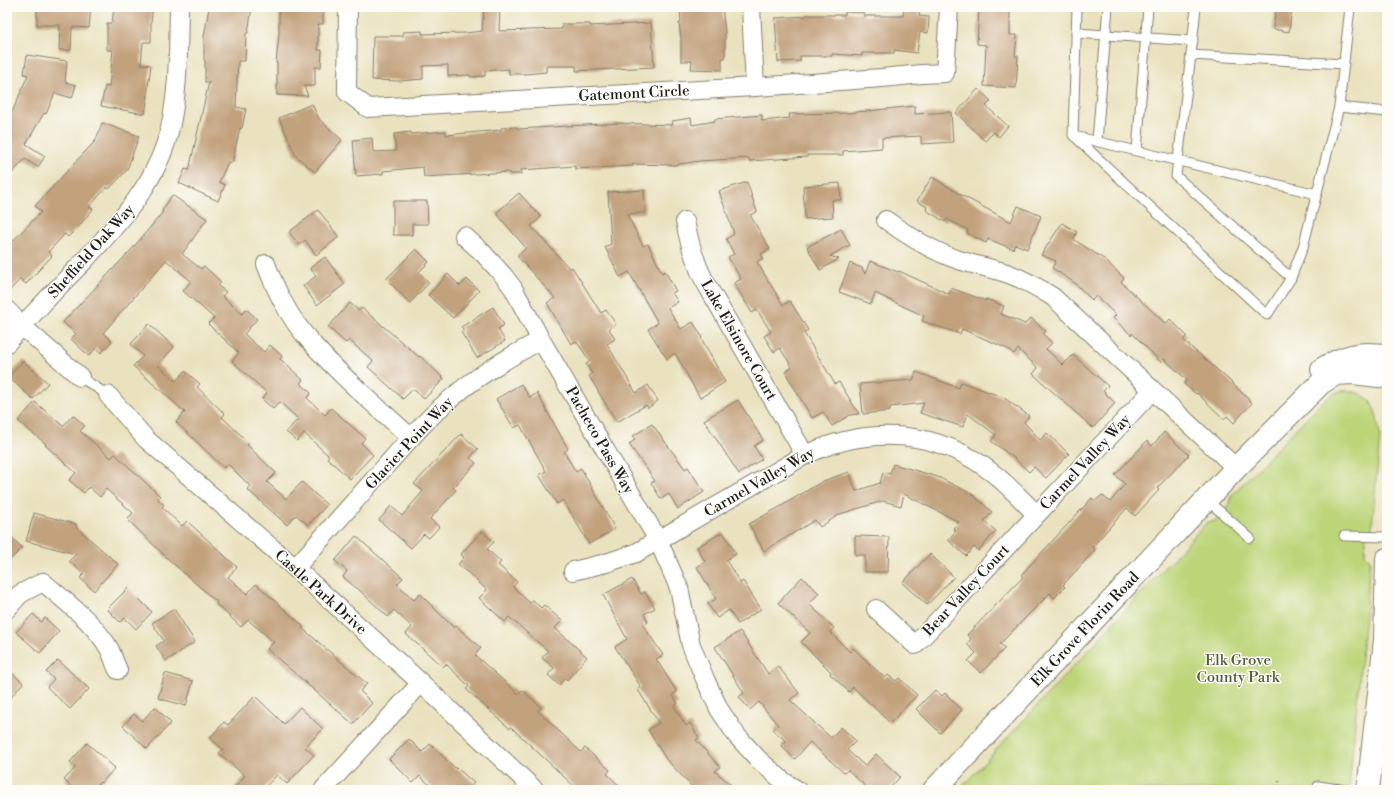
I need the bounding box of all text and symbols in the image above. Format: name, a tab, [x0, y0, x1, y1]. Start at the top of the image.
street label: Gatemont Circle	[578, 81, 690, 106]
street label: Sheffield Oak Way	[44, 200, 139, 302]
street label: Lake Elsinore Court	[696, 277, 781, 405]
street label: Pacheco Pass Way	[561, 383, 638, 498]
street label: Glacier Point Way	[361, 392, 458, 494]
street label: Carmel Valley Way	[1036, 410, 1135, 514]
street label: Carmel Valley Way	[701, 443, 818, 522]
street label: Bear Valley Court	[918, 540, 1014, 641]
street label: Castle Park Drive	[271, 546, 371, 639]
street label: Elk Grove Florin Road	[1027, 568, 1144, 691]
park label: Elk Grove County Park	[1196, 651, 1281, 687]

